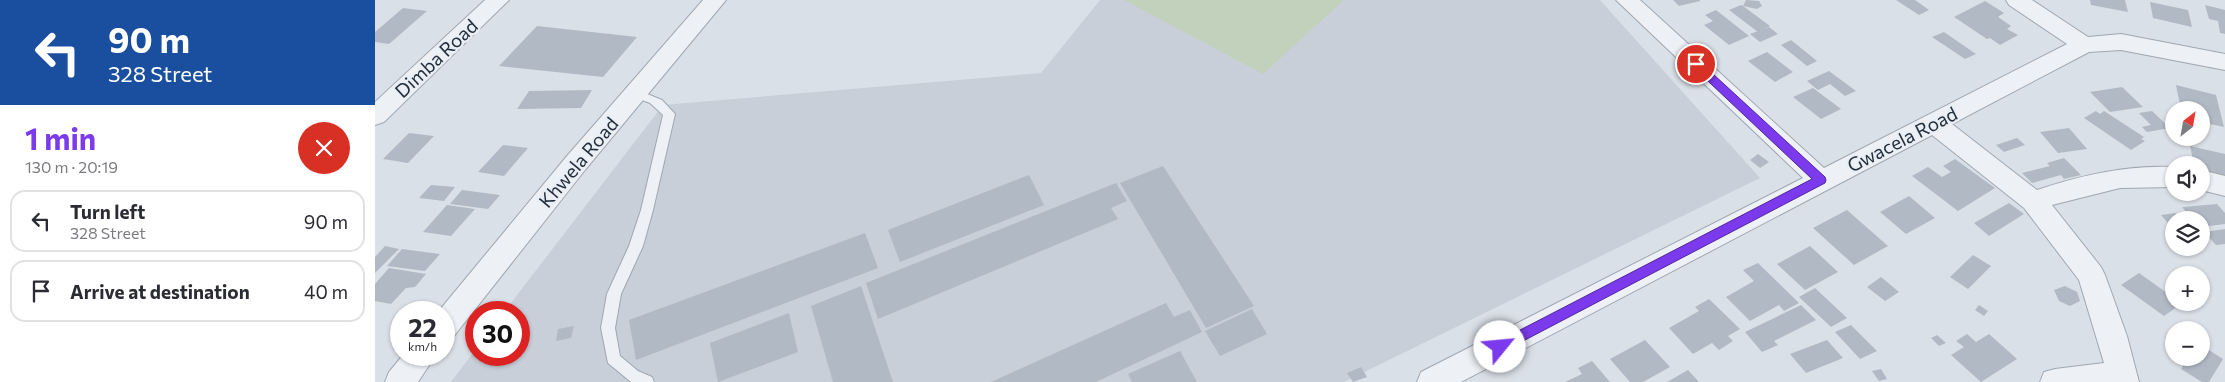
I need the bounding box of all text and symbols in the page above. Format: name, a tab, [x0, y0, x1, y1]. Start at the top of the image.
street label: Dimba Road	[390, 14, 482, 102]
text: 90 m	[108, 17, 190, 60]
icon: left	[25, 20, 90, 85]
pin	[1675, 43, 1717, 85]
icon: arrive	[1682, 50, 1710, 78]
text: 328 Street	[108, 60, 212, 87]
street label: Gwacela Road	[1843, 101, 1961, 177]
north arrow	[2165, 101, 2210, 146]
map controls	[2165, 101, 2210, 366]
street label: Khwela Road	[533, 112, 623, 212]
text: 1 min	[25, 119, 96, 156]
button: close	[298, 122, 350, 174]
button: sound	[2165, 156, 2210, 201]
text: 130 m · 20:19	[25, 157, 118, 176]
text: Turn left	[70, 200, 145, 223]
icon: left	[27, 207, 55, 235]
text: 90 m	[304, 210, 348, 233]
button: layers	[2165, 211, 2210, 256]
text: 328 Street	[70, 223, 146, 242]
button: +	[2165, 266, 2210, 311]
icon: arrive	[27, 277, 55, 305]
text: Arrive at destination	[70, 280, 250, 303]
text: 40 m	[304, 280, 348, 303]
speed limit sign: 30	[465, 301, 530, 366]
text: 22	[408, 312, 437, 342]
position arrow	[1473, 320, 1525, 372]
button: −	[2165, 321, 2210, 366]
text: km/h	[408, 339, 437, 353]

